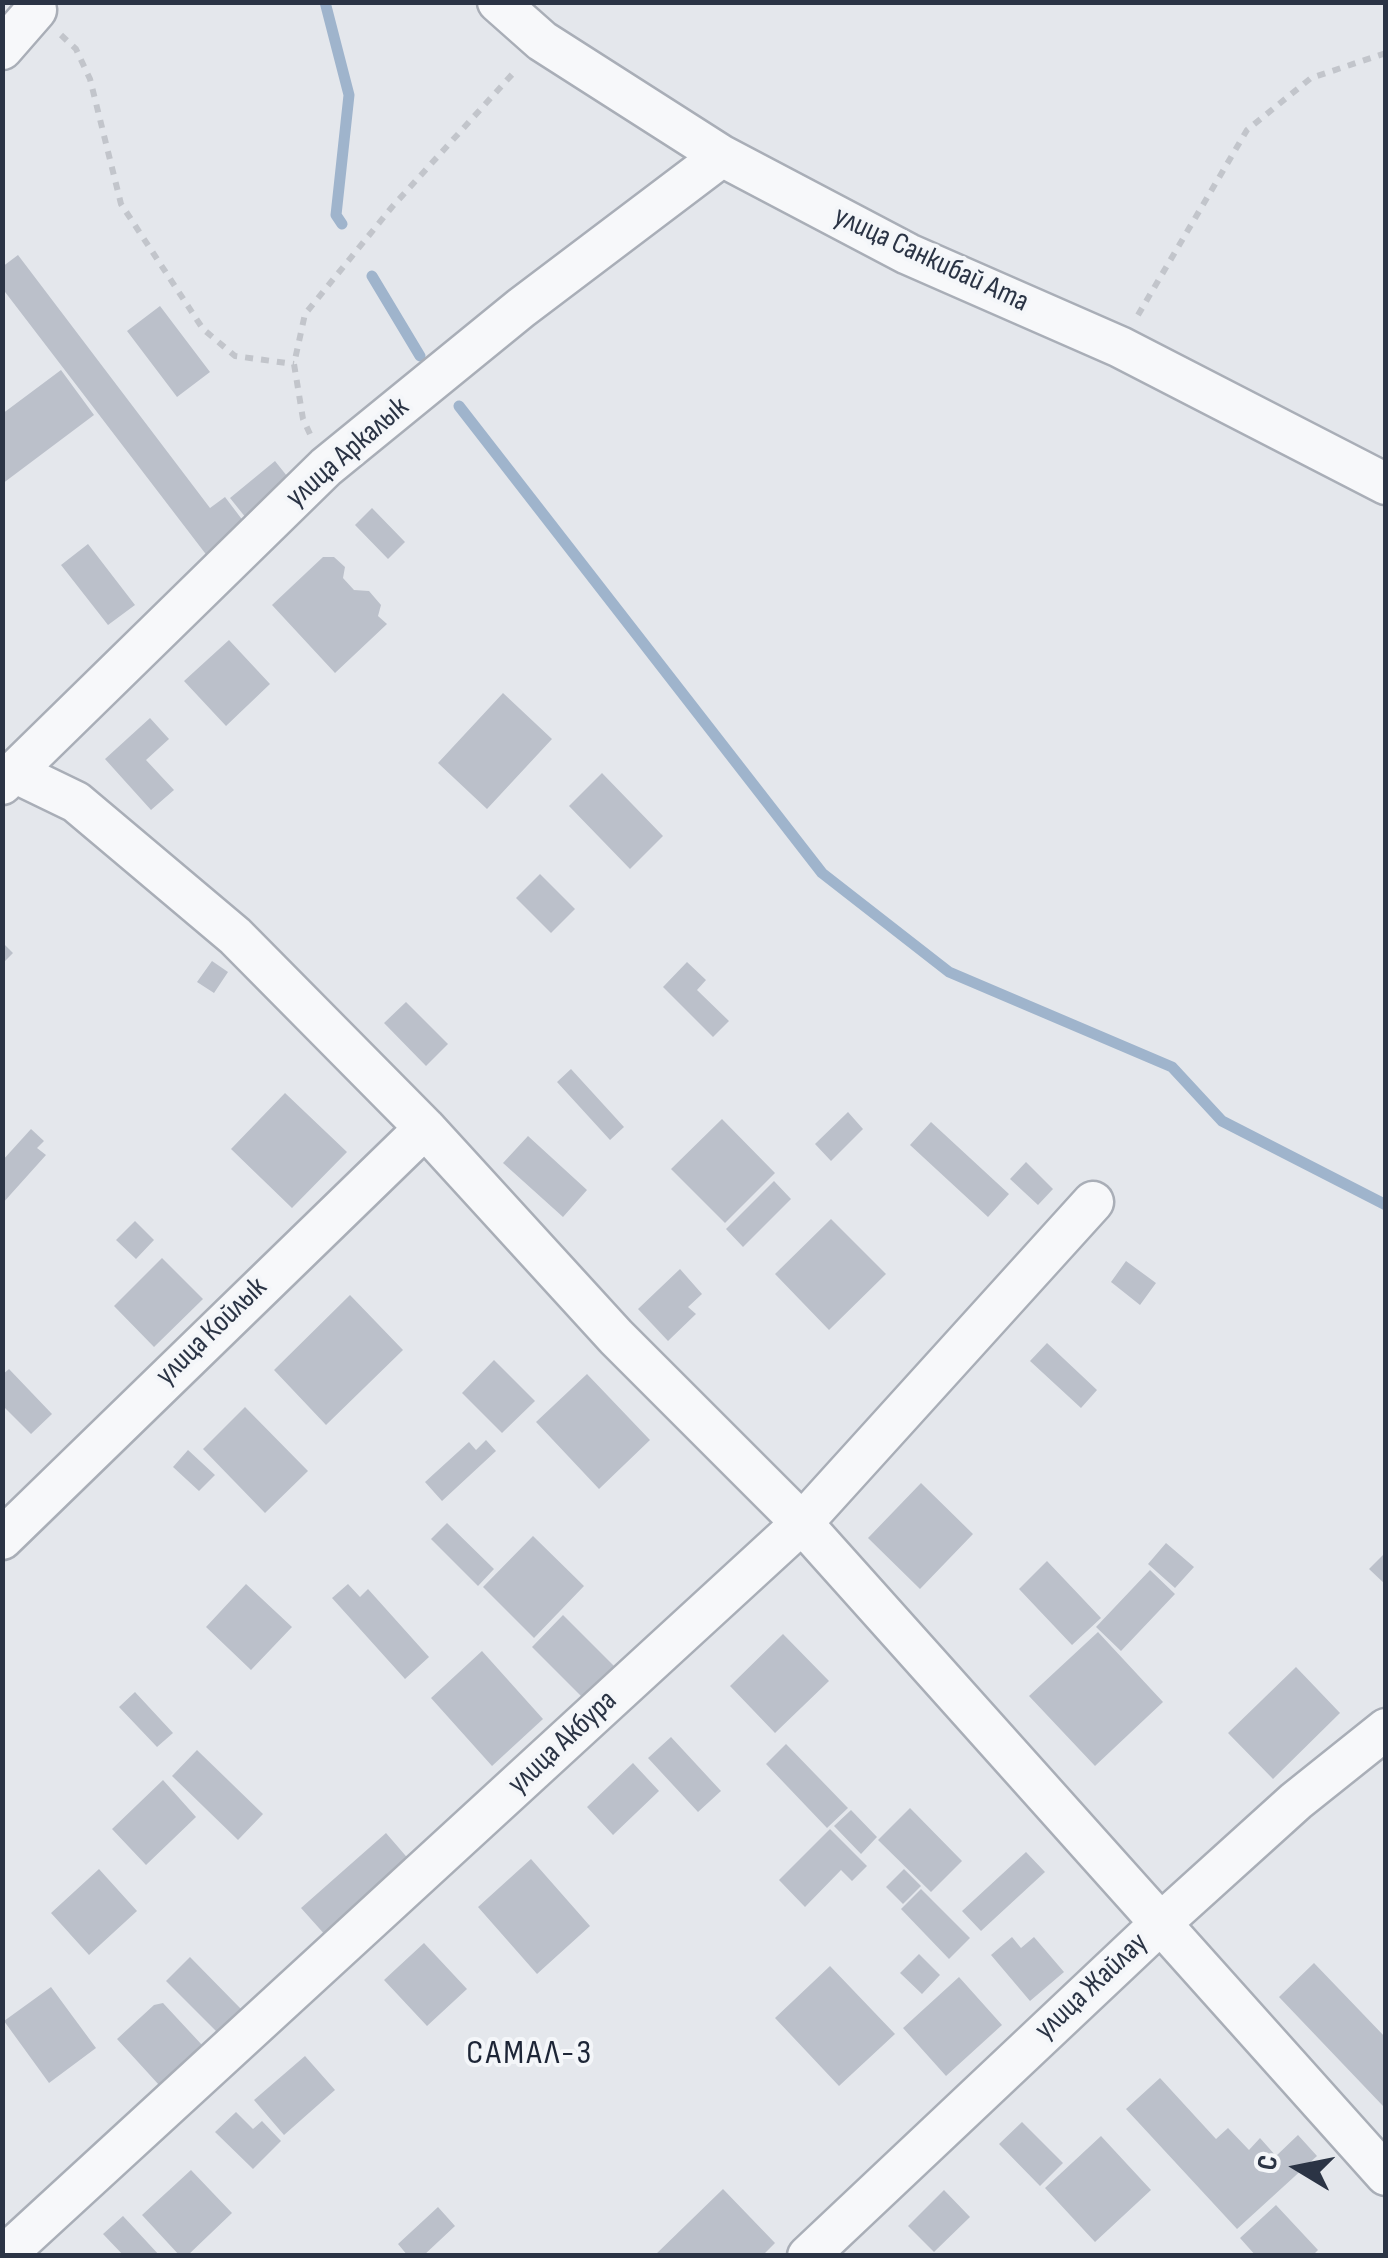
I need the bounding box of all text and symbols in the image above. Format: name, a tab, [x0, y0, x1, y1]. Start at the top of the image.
street label: улица Санкибай Ата	[828, 199, 1034, 321]
street label: улица Аркалык	[279, 390, 417, 516]
street label: улица Койлык	[149, 1270, 275, 1394]
street label: улица Акбура	[501, 1684, 625, 1802]
street label: улица Жайлау	[1028, 1926, 1156, 2048]
district label: САМАЛ-3	[466, 2033, 594, 2075]
north arrow	[1248, 2118, 1348, 2218]
text: С	[1250, 2153, 1285, 2173]

